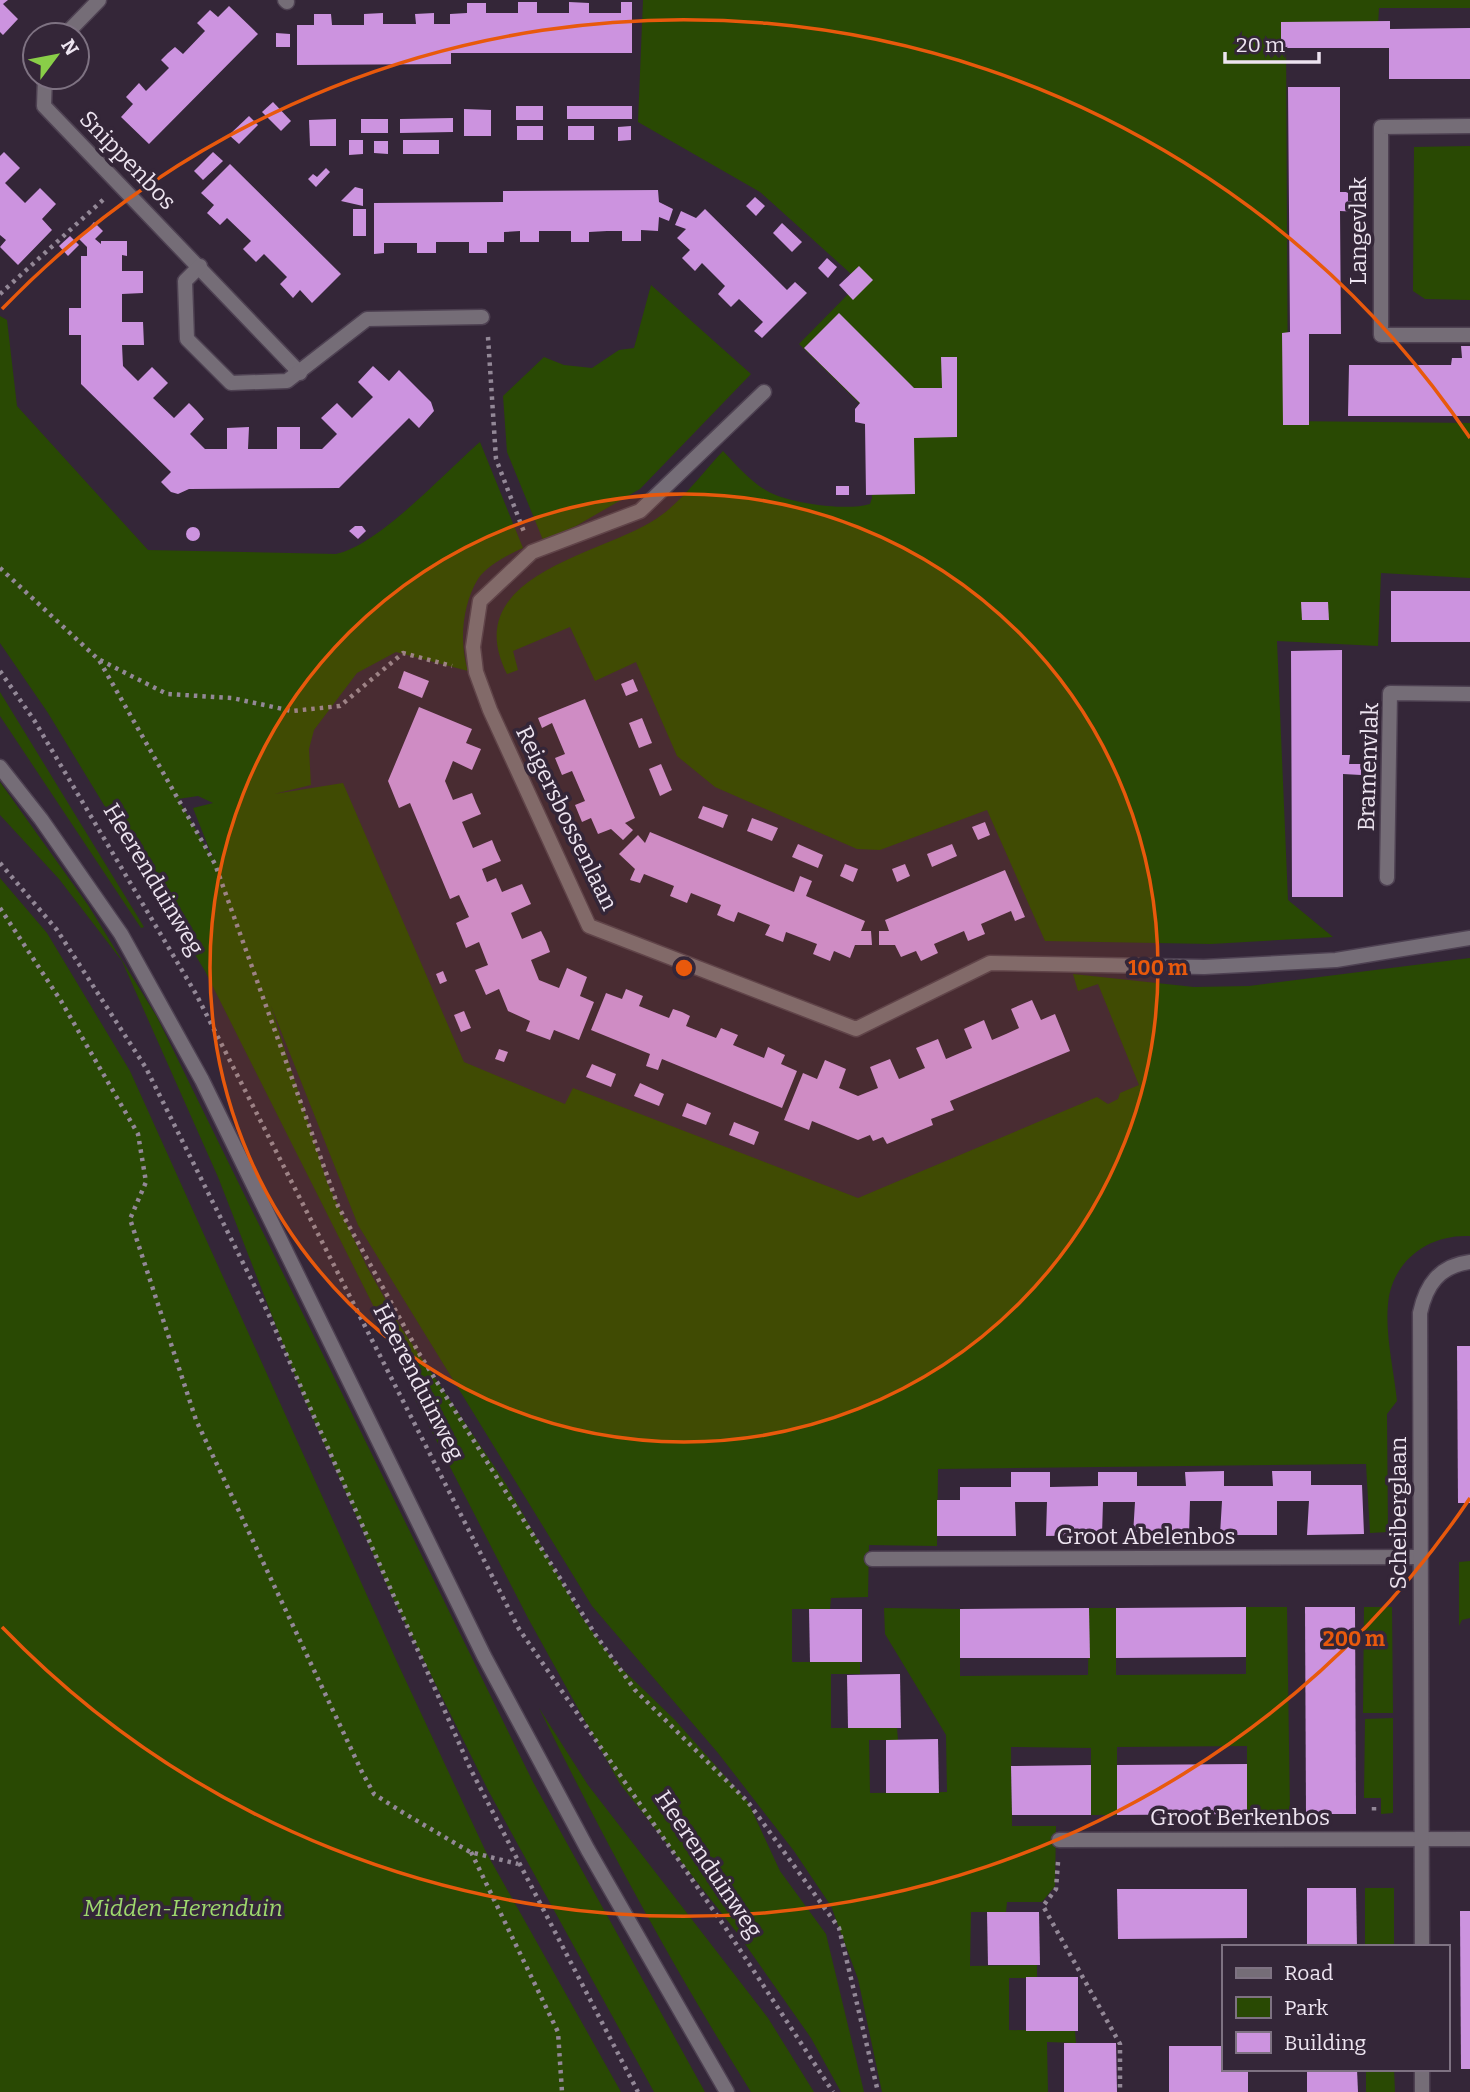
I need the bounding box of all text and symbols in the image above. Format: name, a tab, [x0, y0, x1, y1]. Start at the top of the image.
north arrow	[21, 21, 91, 91]
scale bar	[1225, 21, 1320, 65]
text: 20 m	[1236, 32, 1285, 58]
text: N	[56, 35, 84, 60]
street label: Snippenbos	[74, 105, 182, 215]
street label: Langevlak	[1344, 177, 1372, 285]
street label: Bramenvlak	[1352, 702, 1384, 832]
street label: Reigersbossenlaan	[510, 721, 624, 915]
street label: Heerenduinweg	[98, 798, 210, 960]
text: 100 m	[1128, 955, 1188, 981]
centre of rings	[672, 956, 696, 980]
street label: Heerenduinweg	[367, 1299, 471, 1465]
street label: Scheiberglaan	[1384, 1436, 1412, 1589]
street label: Groot Abelenbos	[1056, 1522, 1236, 1550]
text: 200 m	[1323, 1626, 1385, 1652]
street label: Heerenduinweg	[649, 1785, 769, 1943]
street label: Groot Berkenbos	[1150, 1803, 1330, 1831]
park label: Midden-Herenduin	[83, 1894, 283, 1922]
legend	[1222, 1945, 1449, 2071]
text: Road	[1284, 1960, 1333, 1986]
text: Park	[1284, 1995, 1328, 2021]
text: Building	[1284, 2030, 1367, 2056]

